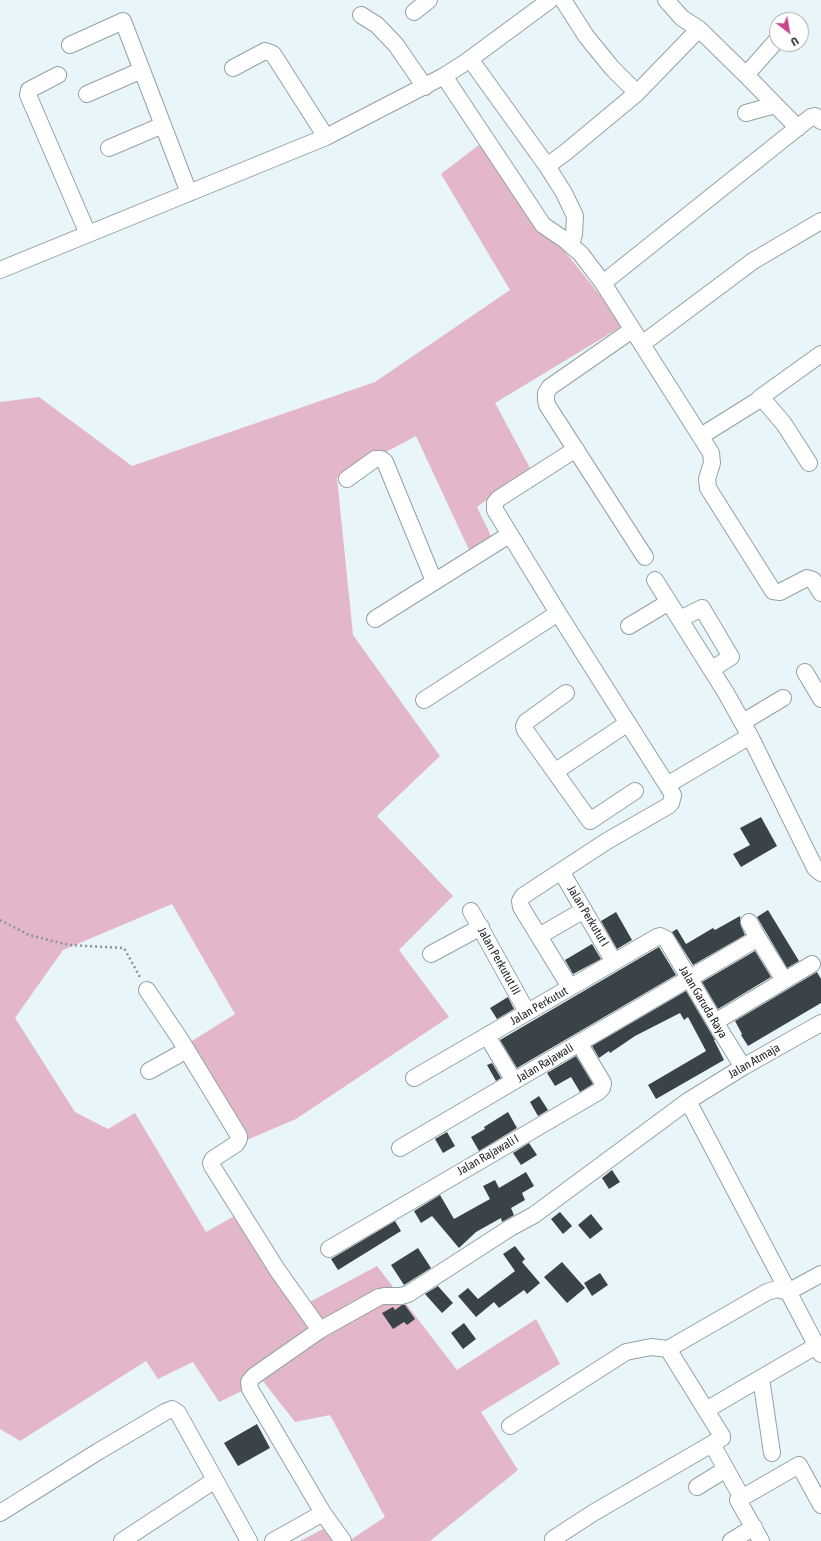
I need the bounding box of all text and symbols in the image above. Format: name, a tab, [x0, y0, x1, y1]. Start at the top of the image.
north arrow	[769, 12, 809, 52]
text: U	[789, 35, 801, 48]
street label: Jalan Perkutut I	[564, 883, 612, 949]
street label: Jalan Perkutut III	[475, 925, 523, 997]
street label: Jalan Garuda Raya	[676, 963, 730, 1041]
street label: Jalan Perkutut	[508, 984, 570, 1028]
street label: Jalan Rajawali	[514, 1040, 576, 1086]
street label: Jalan Atmaja	[725, 1040, 783, 1082]
street label: Jalan Rajawali I	[455, 1132, 521, 1178]

